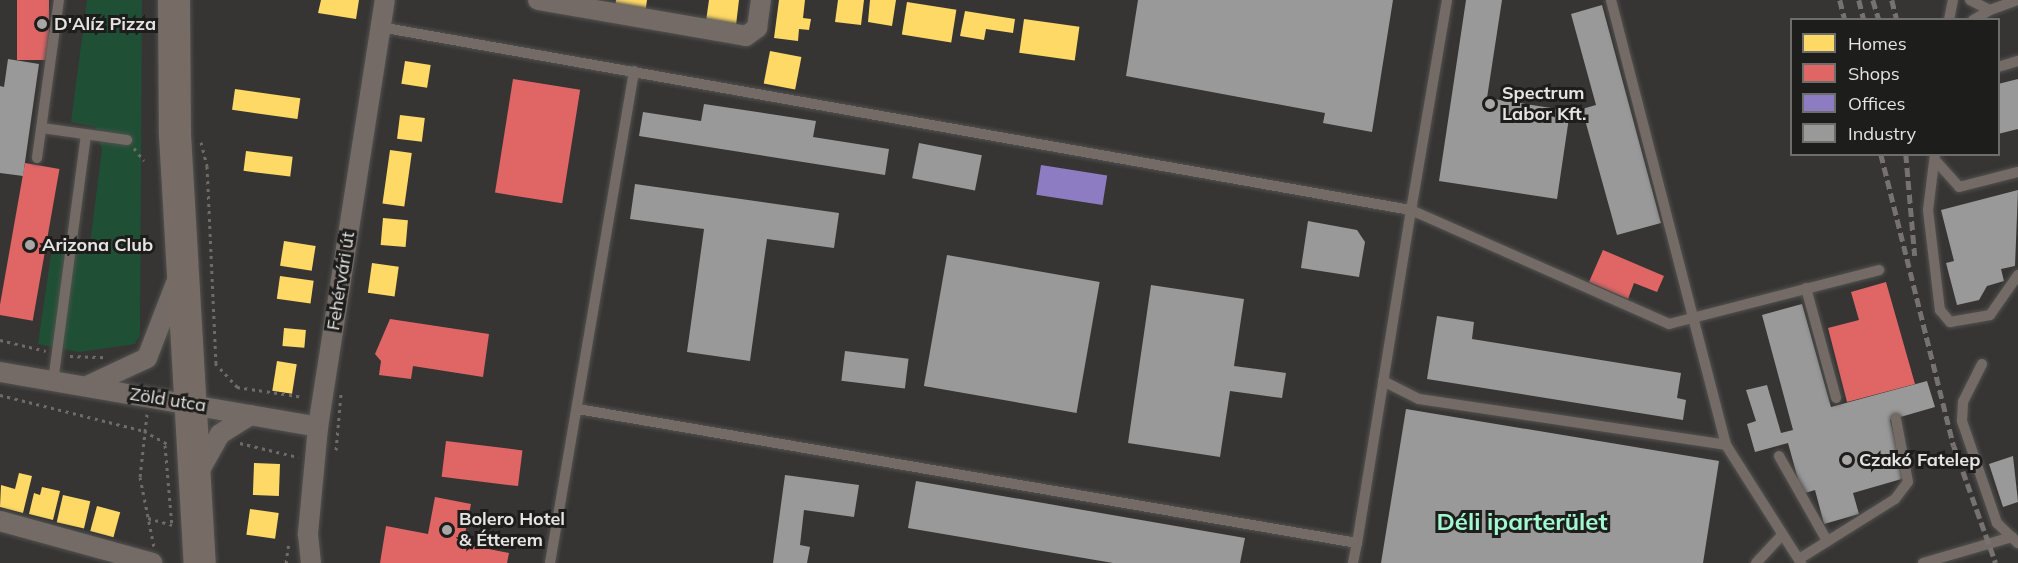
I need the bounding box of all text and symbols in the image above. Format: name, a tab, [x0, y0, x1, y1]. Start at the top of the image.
place label: D'Alíz Pizza	[54, 13, 156, 35]
marker: D'Alíz Pizza	[35, 17, 49, 31]
legend	[1790, 18, 2000, 156]
text: Homes	[1848, 32, 1907, 55]
text: Shops	[1848, 62, 1900, 85]
place label: Spectrum Labor Kft.	[1502, 83, 1587, 125]
text: Offices	[1848, 92, 1905, 115]
marker: Spectrum Labor Kft.	[1483, 97, 1497, 111]
text: Industry	[1848, 122, 1916, 145]
street label: Fehérvári út	[323, 230, 359, 332]
place label: Arizona Club	[42, 234, 153, 256]
marker: Arizona Club	[23, 238, 37, 252]
street label: Zöld utca	[128, 383, 208, 417]
place label: Czakó Fatelep	[1859, 449, 1980, 471]
marker: Czakó Fatelep	[1840, 453, 1854, 467]
district label: Déli iparterület	[1437, 508, 1607, 536]
place label: Bolero Hotel & Étterem	[459, 509, 565, 552]
marker: Bolero Hotel & Étterem	[440, 523, 454, 537]

